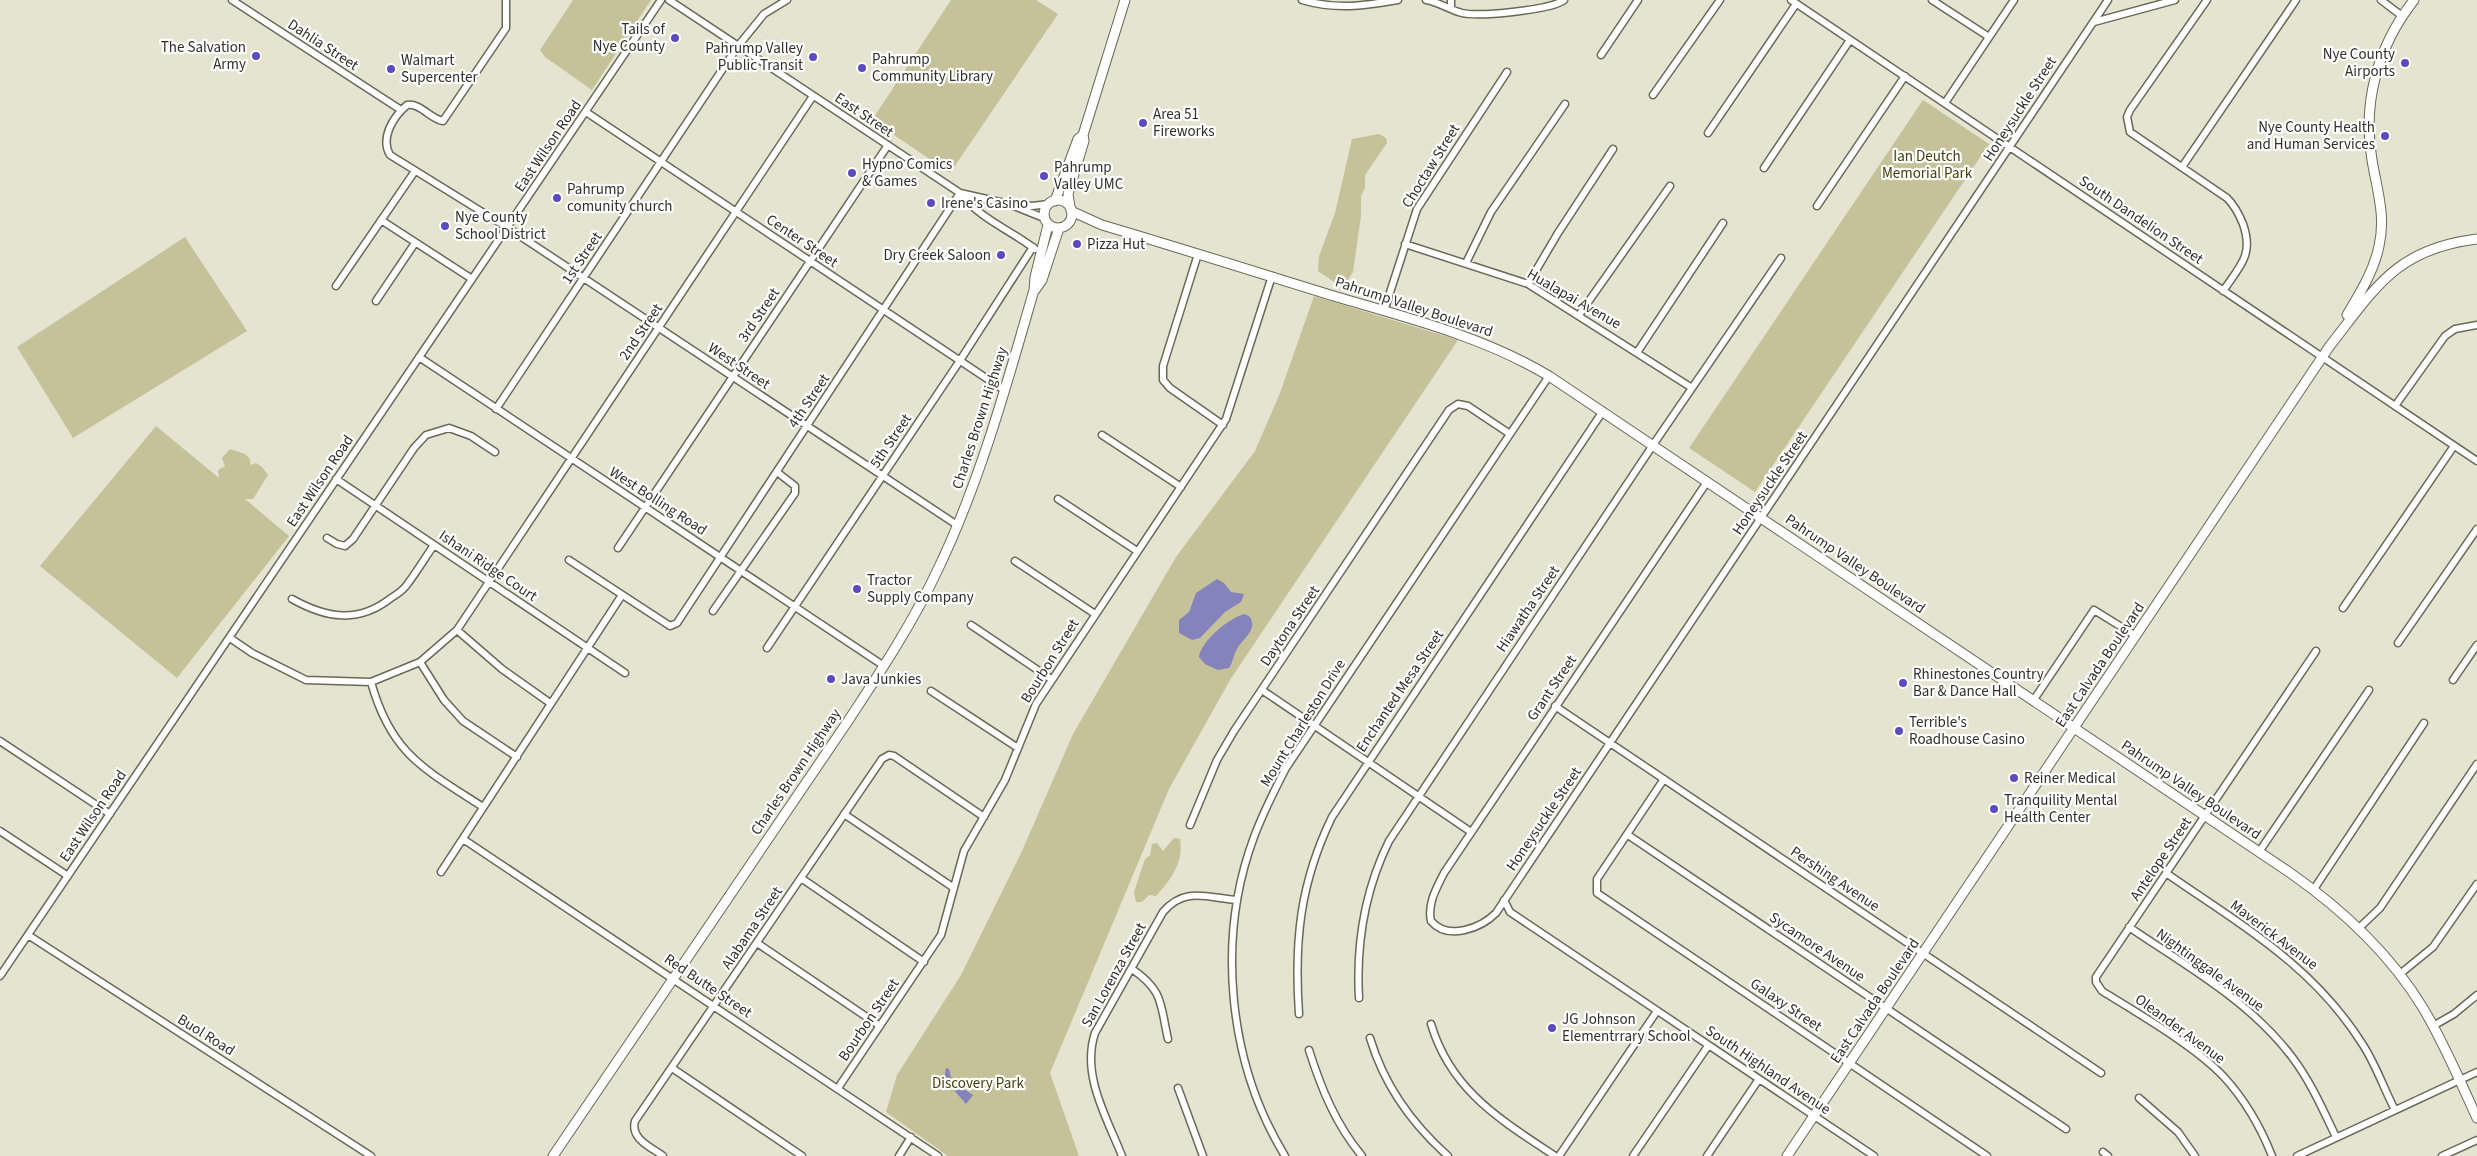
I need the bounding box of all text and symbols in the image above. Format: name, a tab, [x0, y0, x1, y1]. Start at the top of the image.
street label: Dahlia Street	[283, 14, 363, 76]
place label: Tails of Nye County	[593, 19, 666, 57]
marker: Tails of Nye County	[669, 32, 681, 44]
place label: The Salvation Army	[161, 37, 246, 75]
place label: Pahrump Valley Public Transit	[705, 38, 803, 76]
place label: Nye County Airports	[2323, 44, 2395, 82]
place label: Pahrump Community Library	[872, 49, 993, 87]
marker: The Salvation Army	[250, 50, 262, 62]
place label: Walmart Supercenter	[401, 50, 478, 88]
marker: Pahrump Valley Public Transit	[807, 51, 819, 63]
street label: Honeysuckle Street	[1978, 52, 2062, 166]
marker: Nye County Airports	[2399, 57, 2411, 69]
marker: Pahrump Community Library	[856, 62, 868, 74]
marker: Walmart Supercenter	[385, 63, 397, 75]
street label: East Street	[830, 88, 898, 142]
street label: East Wilson Road	[509, 96, 587, 196]
place label: Area 51 Fireworks	[1153, 104, 1214, 142]
marker: Area 51 Fireworks	[1137, 117, 1149, 129]
place label: Nye County Health and Human Services	[2247, 117, 2375, 155]
street label: Choctaw Street	[1397, 120, 1465, 212]
marker: Nye County Health and Human Services	[2379, 130, 2391, 142]
park label: Ian Deutch Memorial Park	[1882, 146, 1973, 184]
place label: Hypno Comics & Games	[862, 154, 952, 192]
place label: Pahrump Valley UMC	[1054, 157, 1124, 195]
marker: Hypno Comics & Games	[846, 167, 858, 179]
marker: Pahrump Valley UMC	[1038, 170, 1050, 182]
street label: South Dandelion Street	[2075, 171, 2207, 269]
place label: Pahrump comunity church	[567, 179, 672, 217]
marker: Pahrump comunity church	[551, 192, 563, 204]
place label: Irene's Casino	[941, 193, 1028, 214]
marker: Irene's Casino	[925, 197, 937, 209]
place label: Nye County School District	[455, 207, 546, 245]
street label: Center Street	[762, 209, 842, 273]
marker: Nye County School District	[439, 220, 451, 232]
street label: 1st Street	[557, 228, 607, 288]
place label: Pizza Hut	[1087, 234, 1145, 255]
marker: Pizza Hut	[1071, 238, 1083, 250]
place label: Dry Creek Saloon	[883, 245, 991, 266]
marker: Dry Creek Saloon	[995, 249, 1007, 261]
street label: Hualapai Avenue	[1523, 264, 1625, 334]
street label: Pahrump Valley Boulevard	[1332, 272, 1496, 342]
street label: 3rd Street	[733, 284, 785, 346]
street label: 2nd Street	[614, 299, 668, 365]
street label: West Street	[704, 337, 774, 395]
street label: Charles Brown Highway	[947, 344, 1013, 492]
street label: 4th Street	[783, 370, 835, 432]
street label: 5th Street	[865, 410, 917, 472]
street label: Honeysuckle Street	[1727, 427, 1813, 539]
street label: East Wilson Road	[281, 431, 359, 531]
street label: West Bolling Road	[605, 462, 711, 540]
street label: Pahrump Valley Boulevard	[1781, 509, 1929, 619]
street label: Ishani Ridge Court	[435, 525, 541, 607]
street label: Hiawatha Street	[1491, 562, 1565, 656]
place label: Tractor Supply Company	[867, 570, 974, 608]
street label: Daytona Street	[1255, 582, 1325, 670]
marker: Tractor Supply Company	[851, 583, 863, 595]
street label: East Calvada Boulevard	[2050, 598, 2150, 732]
street label: Bourbon Street	[1016, 615, 1084, 707]
street label: Enchanted Mesa Street	[1351, 626, 1449, 756]
street label: Grant Street	[1522, 651, 1582, 725]
street label: Mount Charleston Drive	[1255, 655, 1351, 791]
place label: Rhinestones Country Bar & Dance Hall	[1913, 664, 2044, 702]
place label: Java Junkies	[841, 669, 921, 690]
marker: Java Junkies	[825, 673, 837, 685]
marker: Rhinestones Country Bar & Dance Hall	[1897, 677, 1909, 689]
street label: Charles Brown Highway	[746, 705, 846, 839]
place label: Terrible's Roadhouse Casino	[1909, 712, 2025, 750]
marker: Terrible's Roadhouse Casino	[1893, 725, 1905, 737]
street label: Pahrump Valley Boulevard	[2117, 735, 2265, 845]
street label: Honeysuckle Street	[1501, 763, 1587, 875]
street label: East Wilson Road	[54, 766, 132, 866]
place label: Reiner Medical	[2024, 768, 2116, 789]
marker: Reiner Medical	[2008, 772, 2020, 784]
place label: Tranquility Mental Health Center	[2004, 790, 2118, 828]
marker: Tranquility Mental Health Center	[1988, 803, 2000, 815]
street label: Antelope Street	[2125, 813, 2197, 905]
street label: Pershing Avenue	[1786, 841, 1884, 917]
street label: Alabama Street	[717, 882, 787, 974]
street label: Maverick Avenue	[2226, 895, 2322, 975]
street label: Sycamore Avenue	[1765, 907, 1869, 987]
street label: San Lorenza Street	[1076, 919, 1152, 1031]
street label: Nightinggale Avenue	[2152, 924, 2268, 1016]
street label: East Calvada Boulevard	[1825, 934, 1925, 1068]
street label: Red Butte Street	[660, 949, 756, 1023]
street label: Galaxy Street	[1746, 973, 1826, 1037]
street label: Bourbon Street	[834, 975, 904, 1065]
street label: Oleander Avenue	[2131, 989, 2229, 1069]
street label: Buol Road	[173, 1009, 239, 1061]
place label: JG Johnson Elementrrary School	[1562, 1009, 1691, 1047]
street label: South Highland Avenue	[1701, 1020, 1835, 1120]
marker: JG Johnson Elementrrary School	[1546, 1022, 1558, 1034]
park label: Discovery Park	[932, 1073, 1024, 1094]

